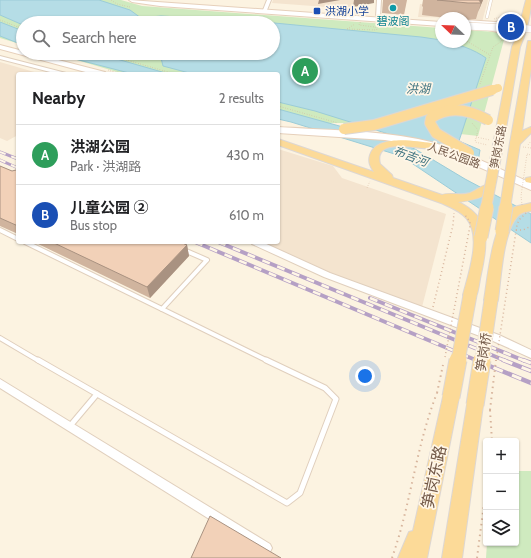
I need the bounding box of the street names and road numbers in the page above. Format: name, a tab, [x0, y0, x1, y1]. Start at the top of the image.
street label: 笋岗东路	[487, 124, 509, 170]
street label: 人民公园路	[426, 139, 482, 171]
street label: 笋岗桥	[472, 331, 494, 373]
street label: 笋岗东路	[418, 444, 450, 510]

